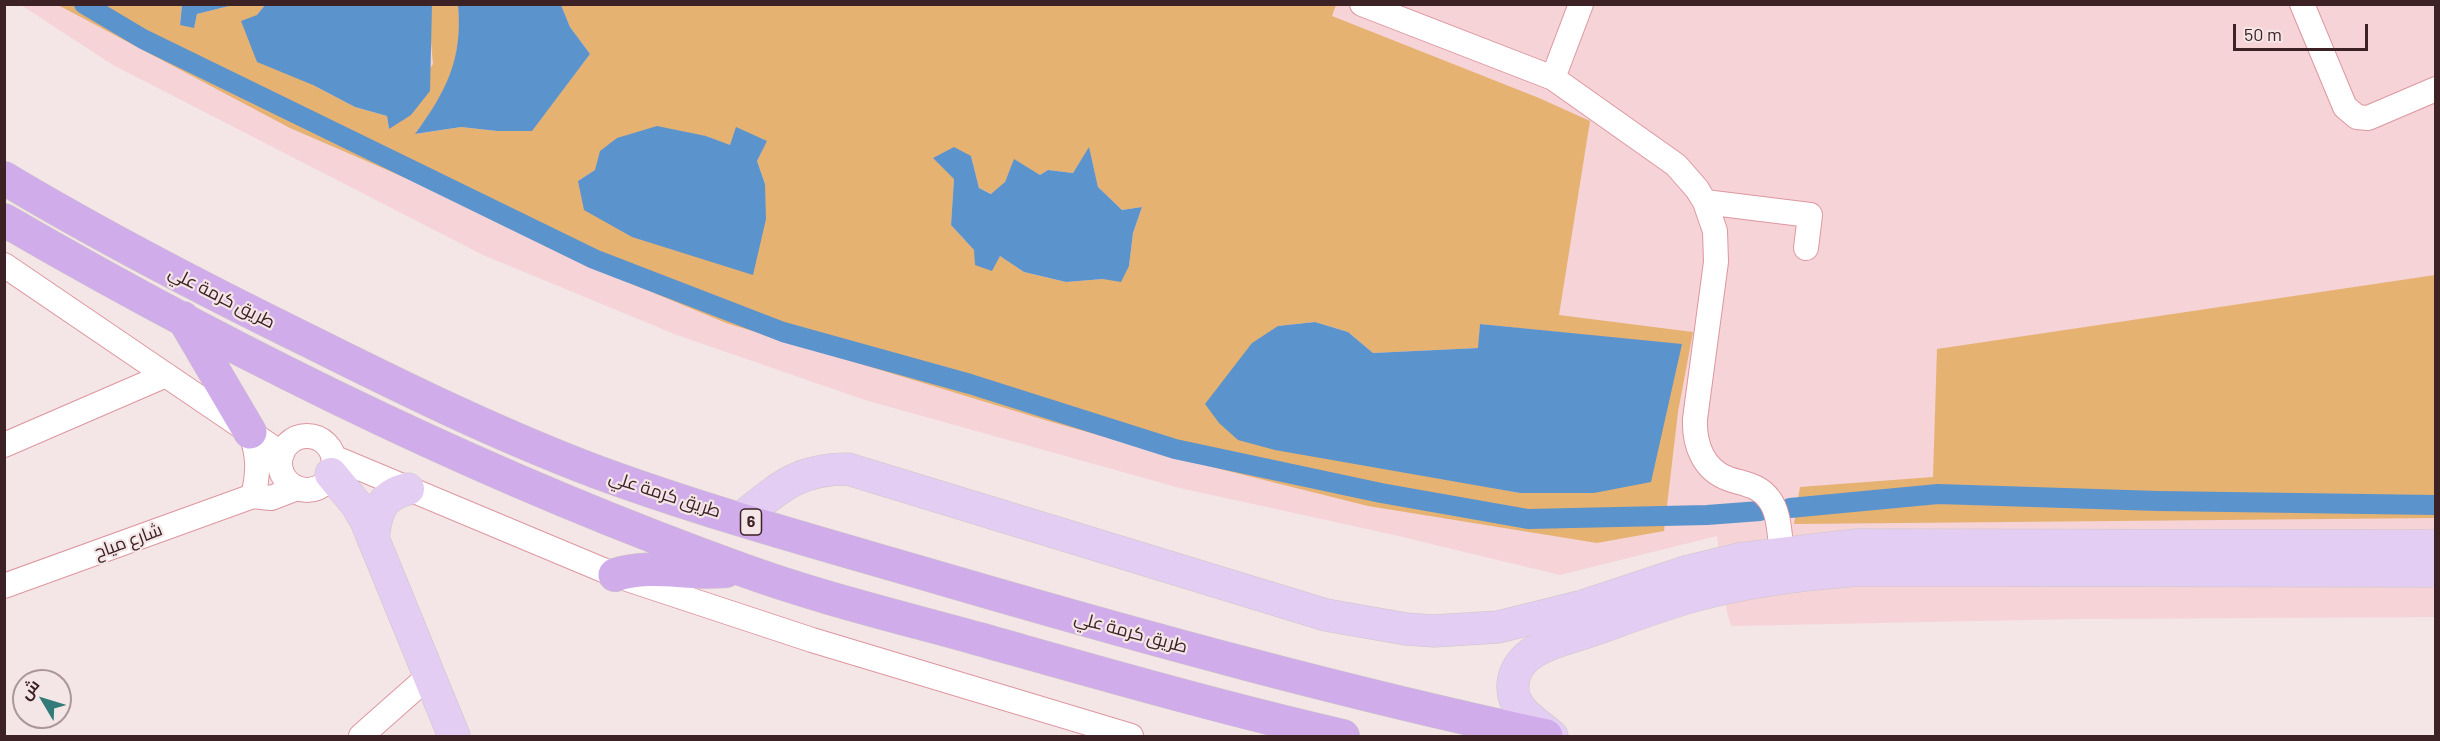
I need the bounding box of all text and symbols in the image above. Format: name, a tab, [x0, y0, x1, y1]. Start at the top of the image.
scale bar	[2236, 12, 2371, 50]
text: 50 m	[2244, 23, 2282, 45]
street label: طريق كرمة علي	[165, 261, 279, 333]
street label: طريق كرمة علي	[606, 466, 724, 522]
road number: 6	[740, 509, 762, 535]
street label: شارع مياح	[91, 519, 165, 563]
street label: طريق كرمة علي	[1072, 606, 1190, 658]
north arrow	[12, 669, 72, 729]
text: ش	[15, 675, 43, 703]

